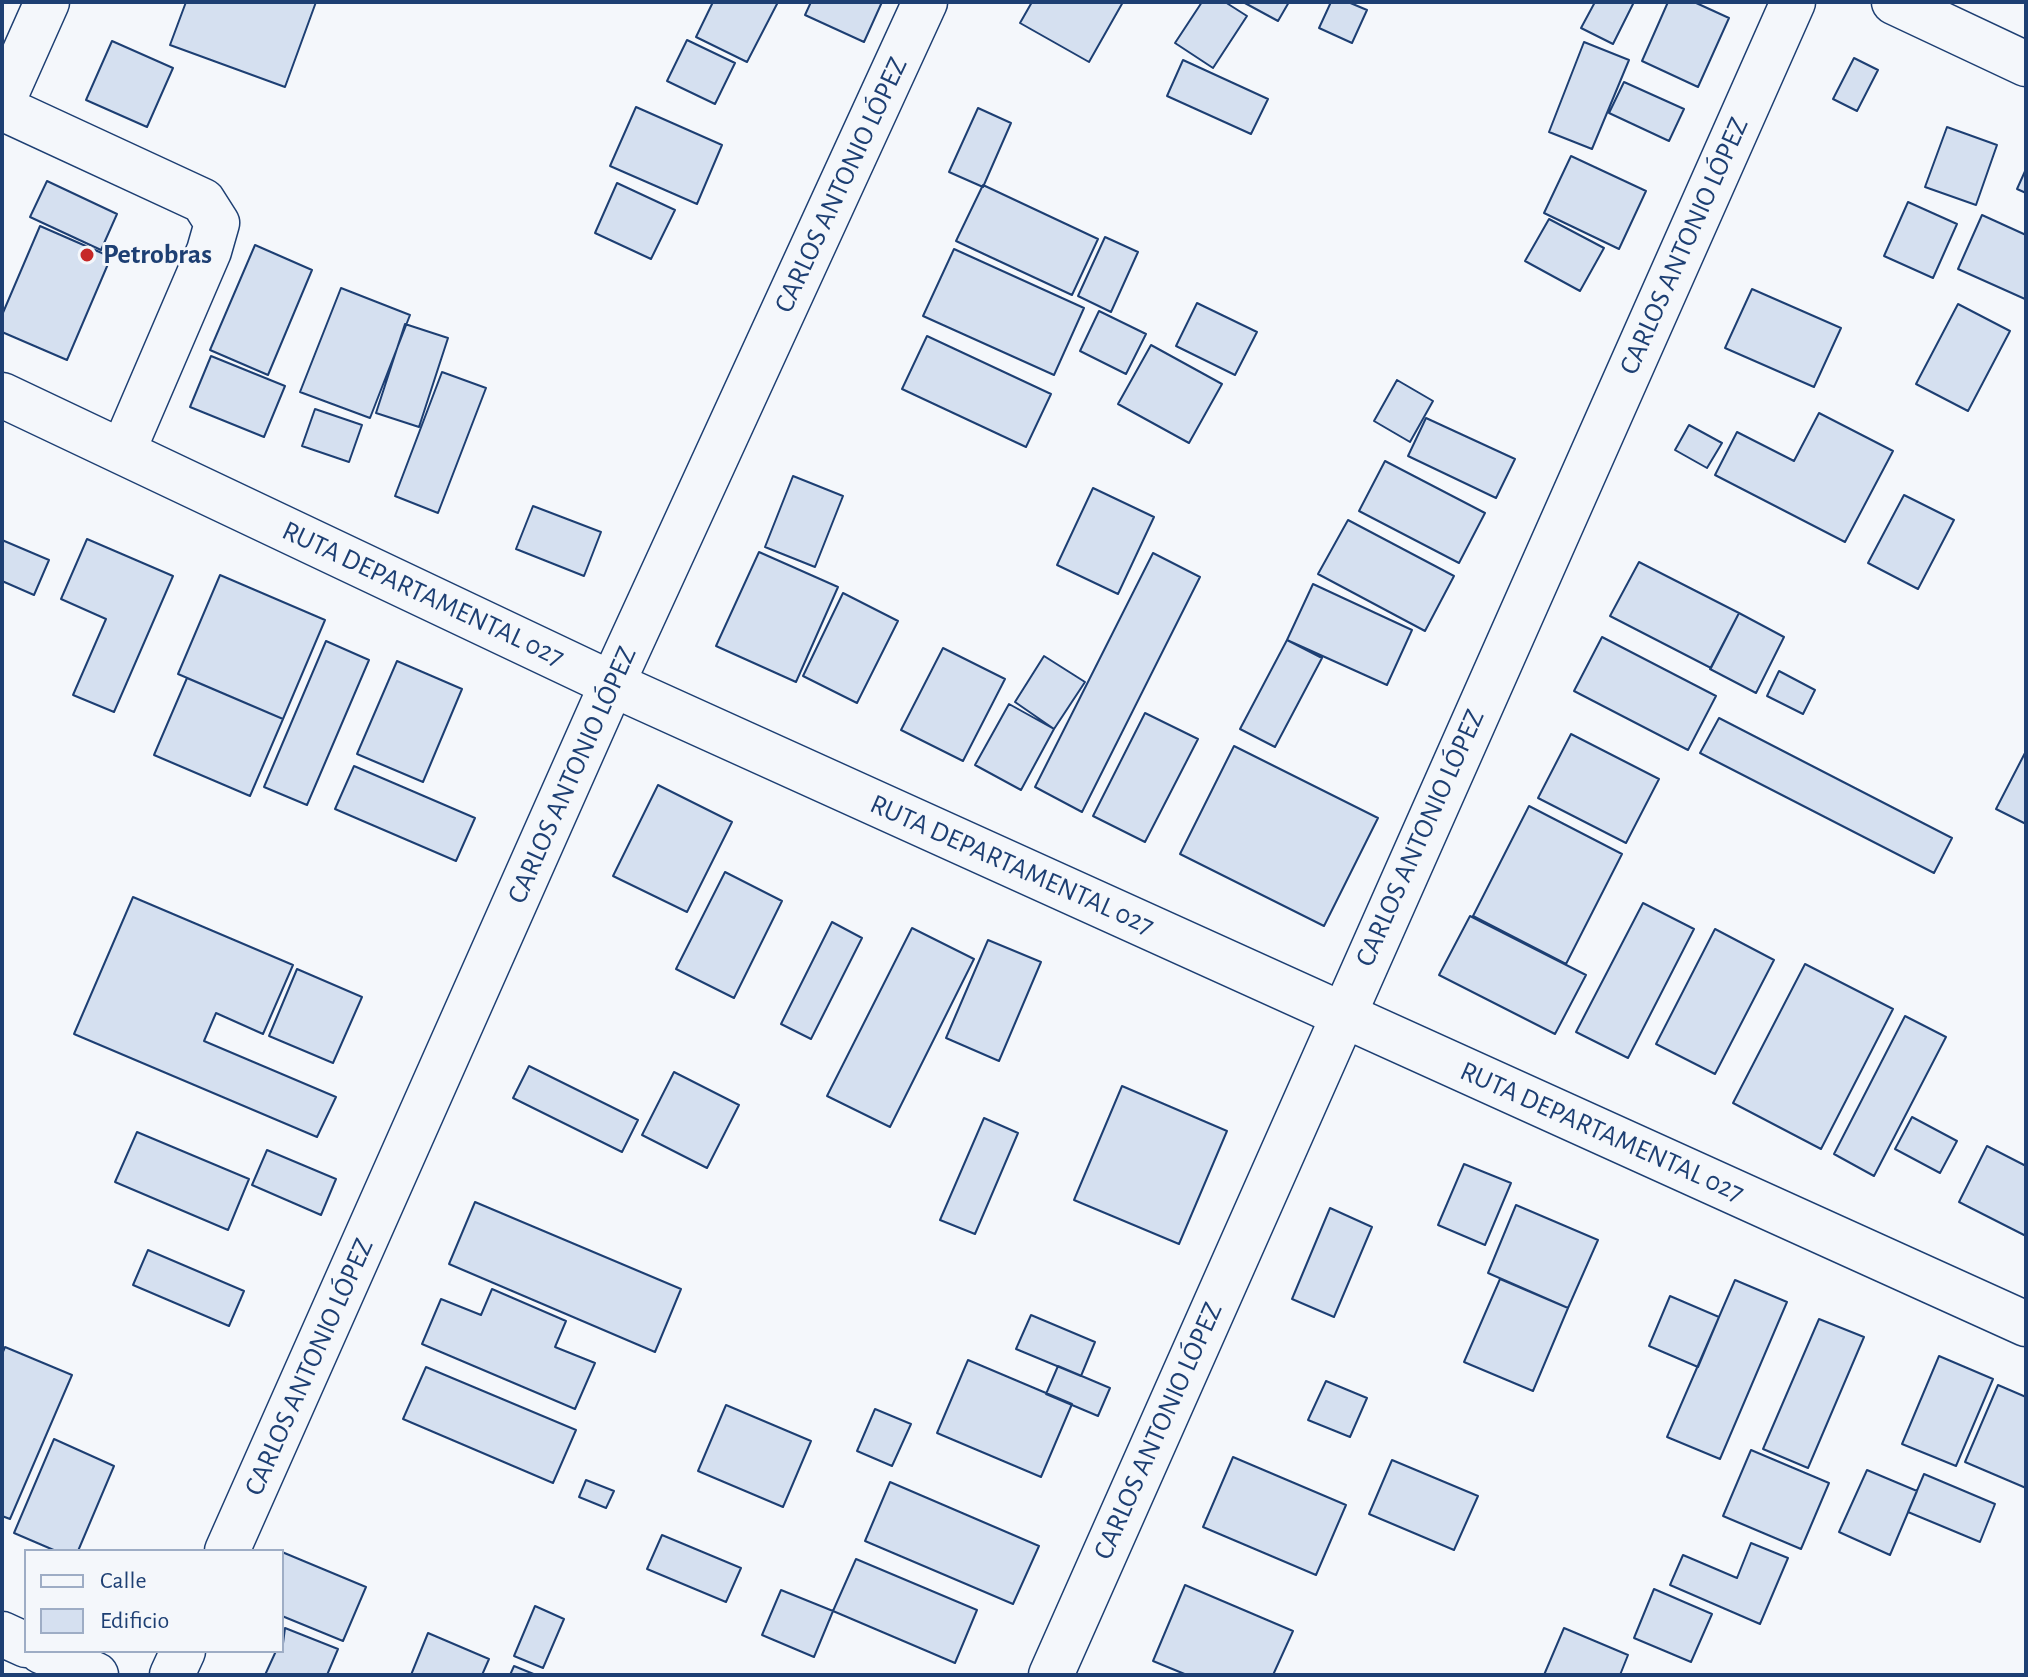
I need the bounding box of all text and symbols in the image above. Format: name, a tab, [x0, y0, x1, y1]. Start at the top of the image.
street label: CARLOS ANTONIO LÓPEZ	[767, 52, 915, 318]
street label: CARLOS ANTONIO LÓPEZ	[1612, 112, 1756, 380]
place label: Petrobras	[103, 238, 212, 272]
marker: Petrobras	[78, 246, 96, 264]
street label: RUTA DEPARTAMENTAL 027	[277, 514, 569, 674]
street label: CARLOS ANTONIO LÓPEZ	[500, 641, 644, 909]
street label: CARLOS ANTONIO LÓPEZ	[1348, 704, 1492, 972]
street label: RUTA DEPARTAMENTAL 027	[865, 787, 1159, 943]
street label: RUTA DEPARTAMENTAL 027	[1455, 1054, 1749, 1210]
street label: CARLOS ANTONIO LÓPEZ	[237, 1233, 381, 1501]
street label: CARLOS ANTONIO LÓPEZ	[1086, 1297, 1230, 1565]
legend	[24, 1549, 284, 1653]
text: Calle	[100, 1569, 147, 1593]
text: Edificio	[100, 1609, 169, 1633]

